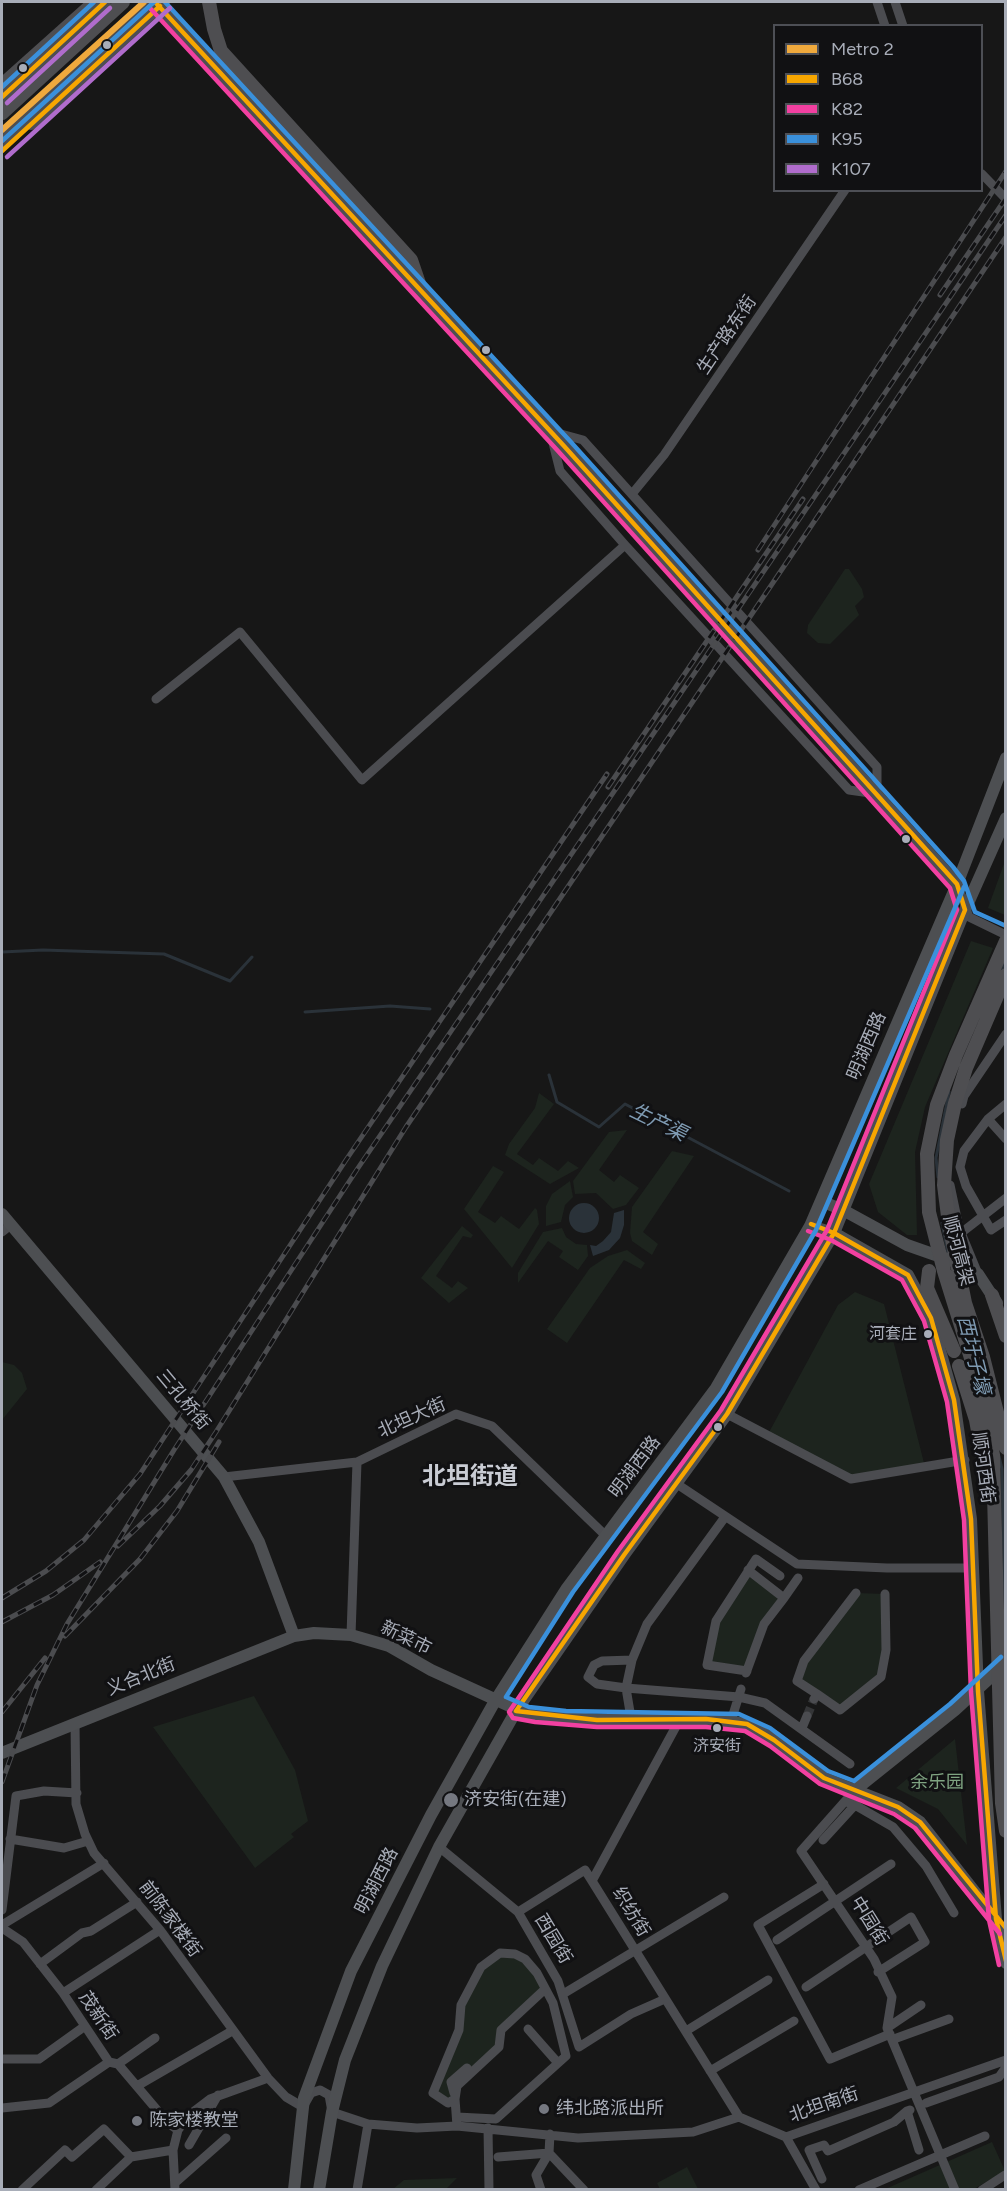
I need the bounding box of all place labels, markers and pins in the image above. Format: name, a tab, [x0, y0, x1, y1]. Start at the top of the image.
unlabelled marker	[101, 39, 113, 51]
unlabelled marker	[17, 62, 29, 74]
unlabelled marker	[480, 344, 492, 356]
unlabelled marker	[900, 833, 912, 845]
place label: 河套庄	[869, 1324, 917, 1344]
marker: 河套庄	[922, 1328, 934, 1340]
unlabelled marker	[712, 1421, 724, 1433]
marker: 济安街	[711, 1722, 723, 1734]
place label: 济安街	[693, 1736, 741, 1756]
place label: 济安街(在建)	[464, 1789, 567, 1811]
marker: 济安街(在建)	[442, 1791, 460, 1809]
place label: 纬北路派出所	[556, 2098, 664, 2120]
marker: 纬北路派出所	[537, 2102, 551, 2116]
place label: 陈家楼教堂	[149, 2110, 239, 2132]
marker: 陈家楼教堂	[130, 2114, 144, 2128]

